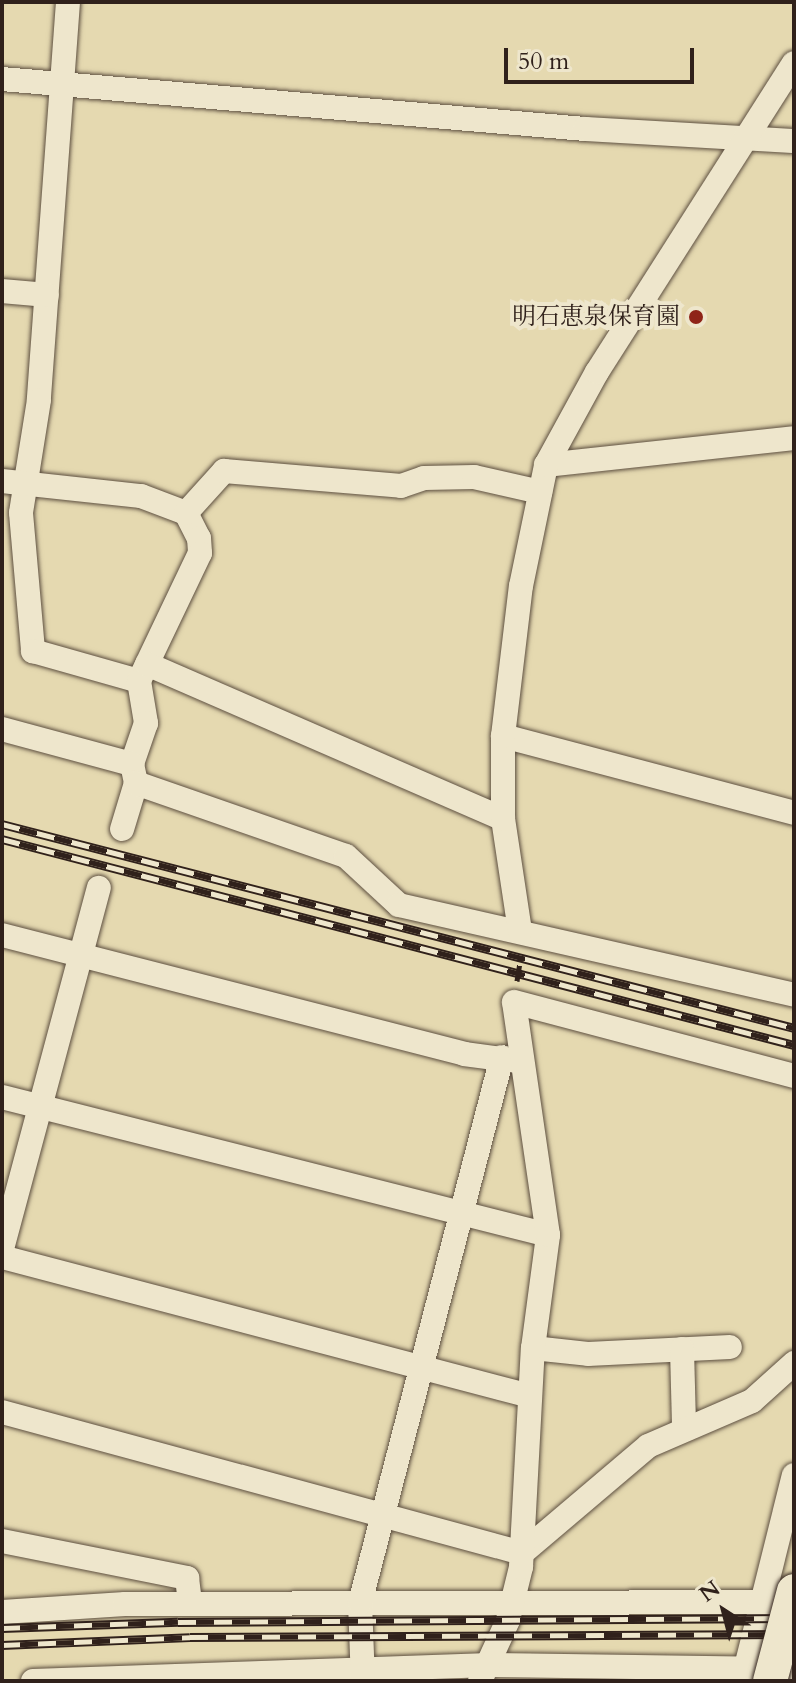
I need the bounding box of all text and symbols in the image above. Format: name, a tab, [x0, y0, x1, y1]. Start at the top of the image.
scale bar	[508, 32, 698, 82]
text: 50 m	[518, 45, 569, 78]
place label: 明石恵泉保育園	[512, 303, 680, 331]
marker: 明石恵泉保育園	[687, 308, 705, 326]
north arrow	[684, 1571, 764, 1651]
text: N	[693, 1574, 726, 1609]

